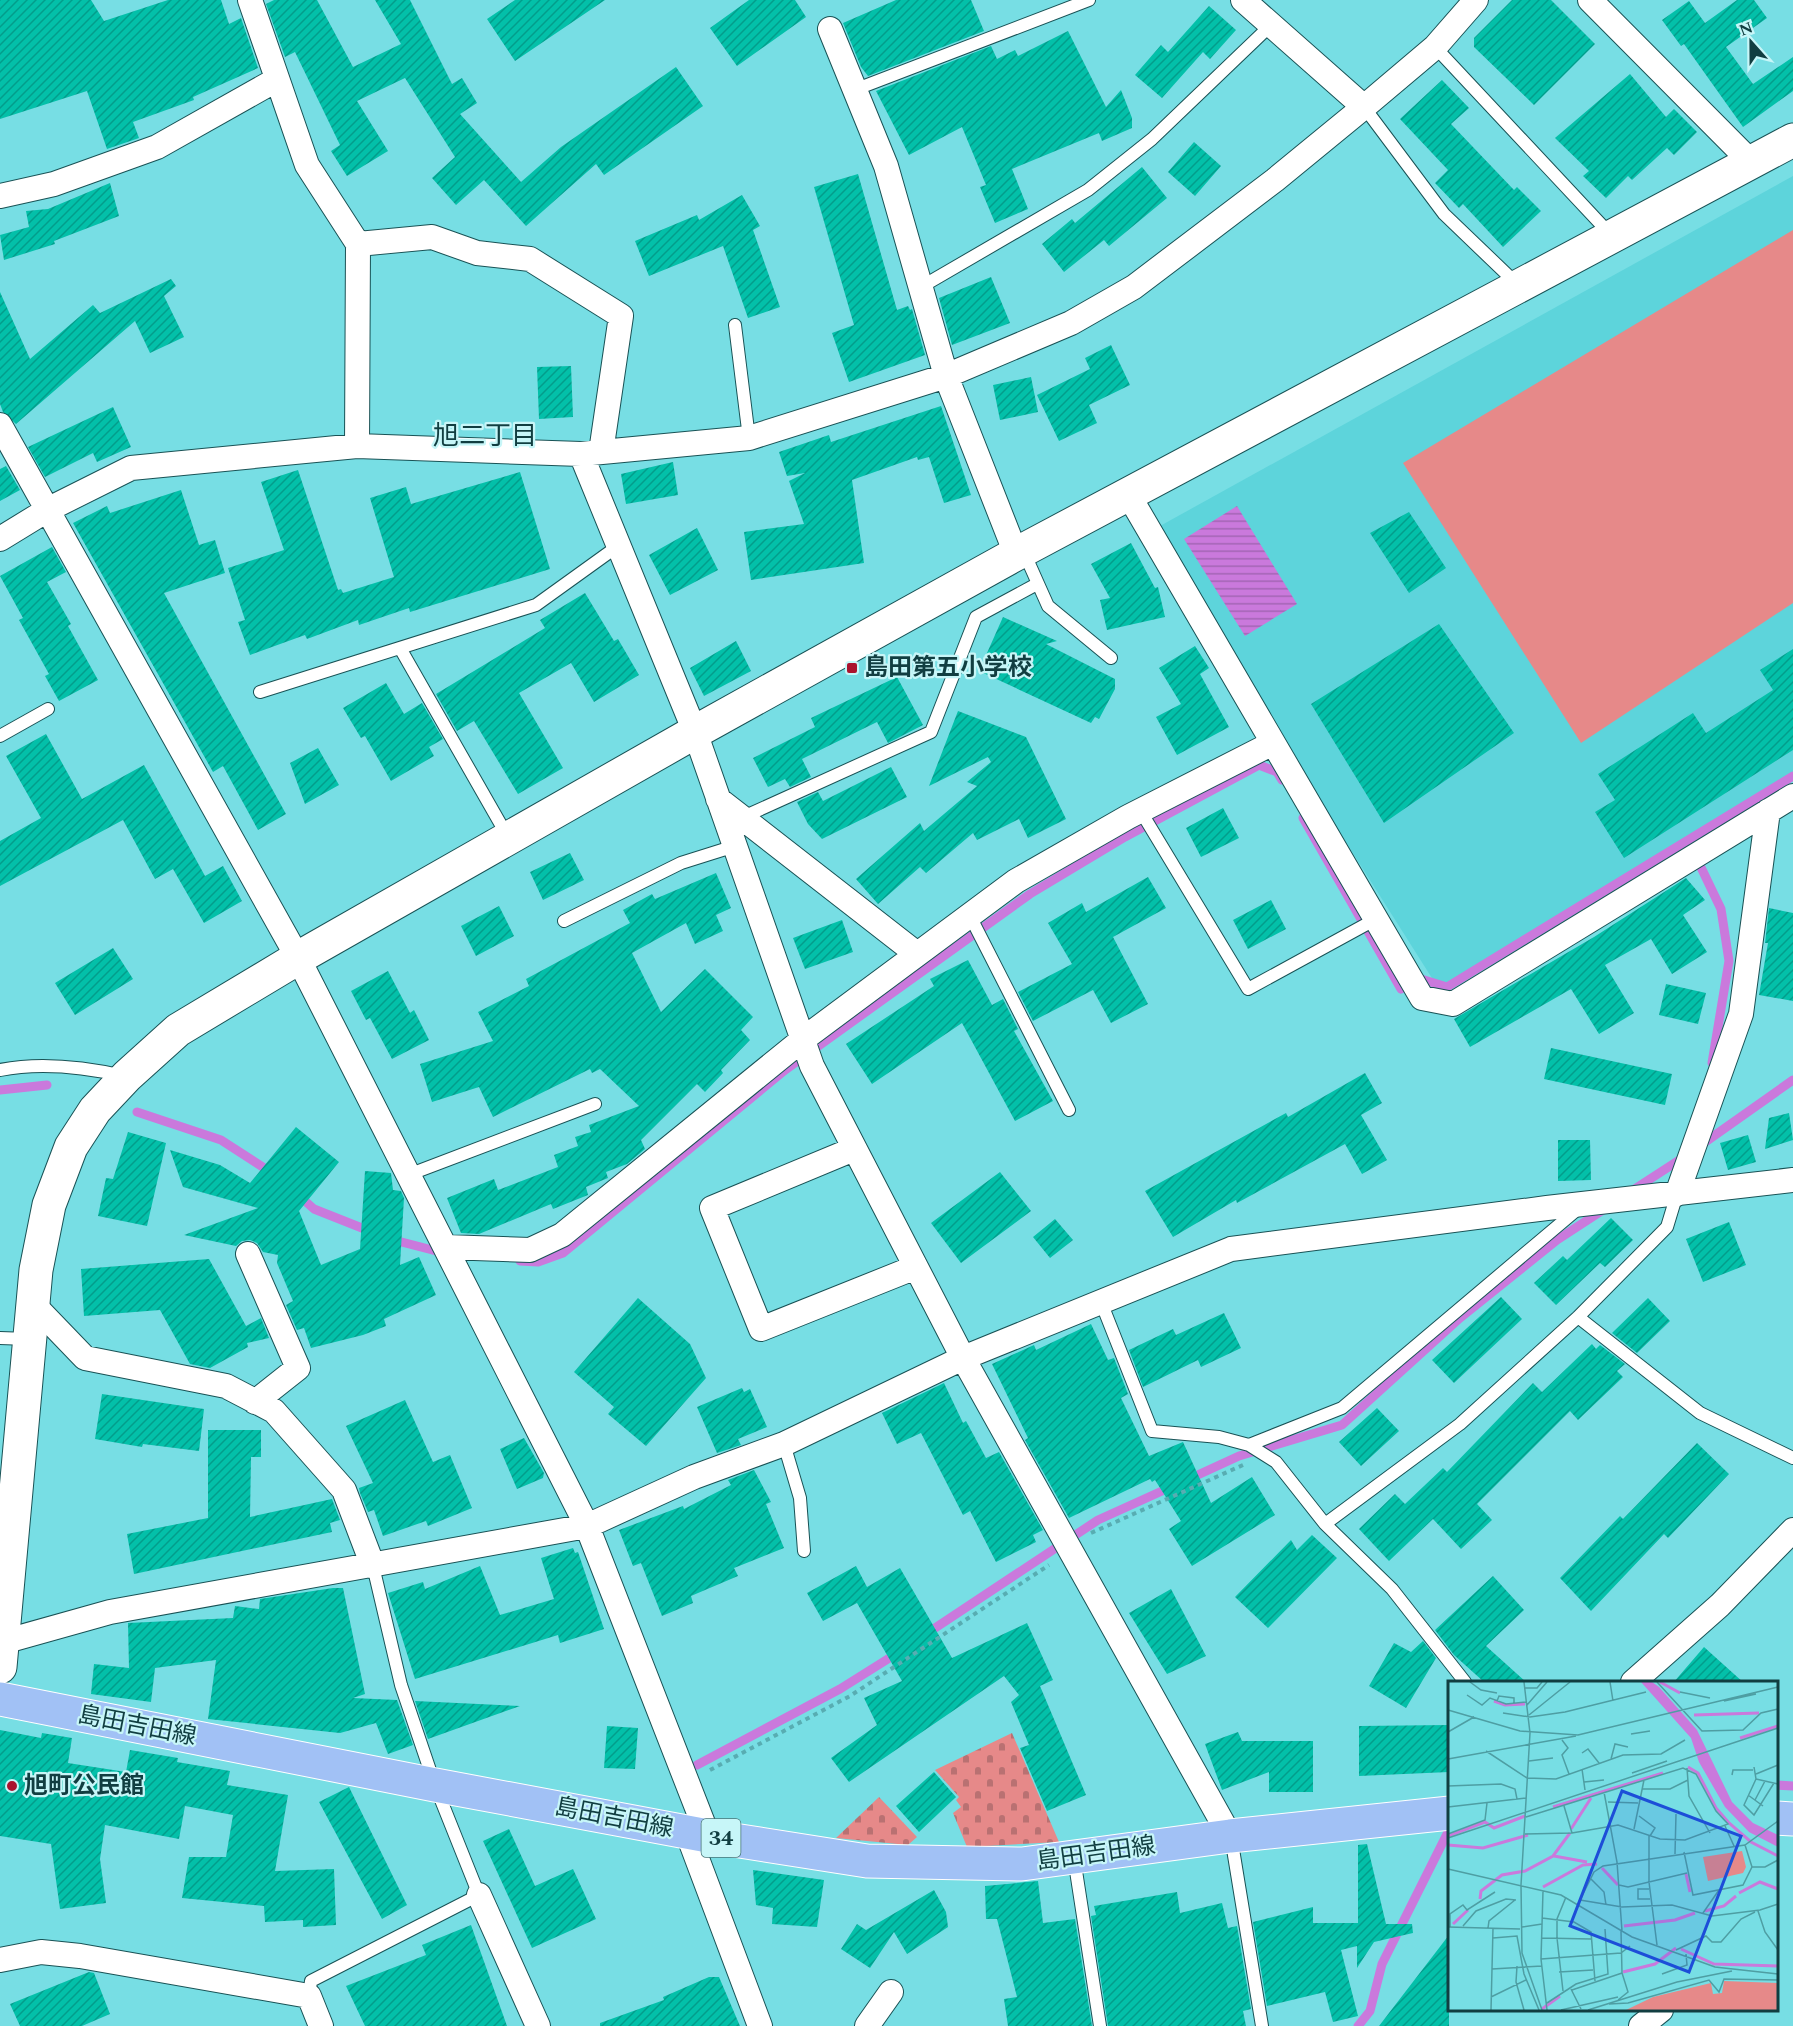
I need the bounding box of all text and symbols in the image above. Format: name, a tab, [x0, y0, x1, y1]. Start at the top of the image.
north arrow	[1721, 12, 1781, 72]
text: N	[1736, 15, 1756, 42]
district label: 旭二丁目	[433, 416, 537, 456]
place label: 島田第五小学校	[864, 650, 1032, 686]
marker: 島田第五小学校	[845, 661, 859, 675]
inset map	[1448, 1681, 1778, 2011]
street label: 島田吉田線	[75, 1697, 199, 1755]
place label: 旭町公民館	[24, 1768, 144, 1804]
marker: 旭町公民館	[5, 1779, 19, 1793]
street label: 島田吉田線	[552, 1789, 676, 1847]
road number: 34	[702, 1819, 740, 1857]
street label: 島田吉田線	[1034, 1828, 1158, 1880]

